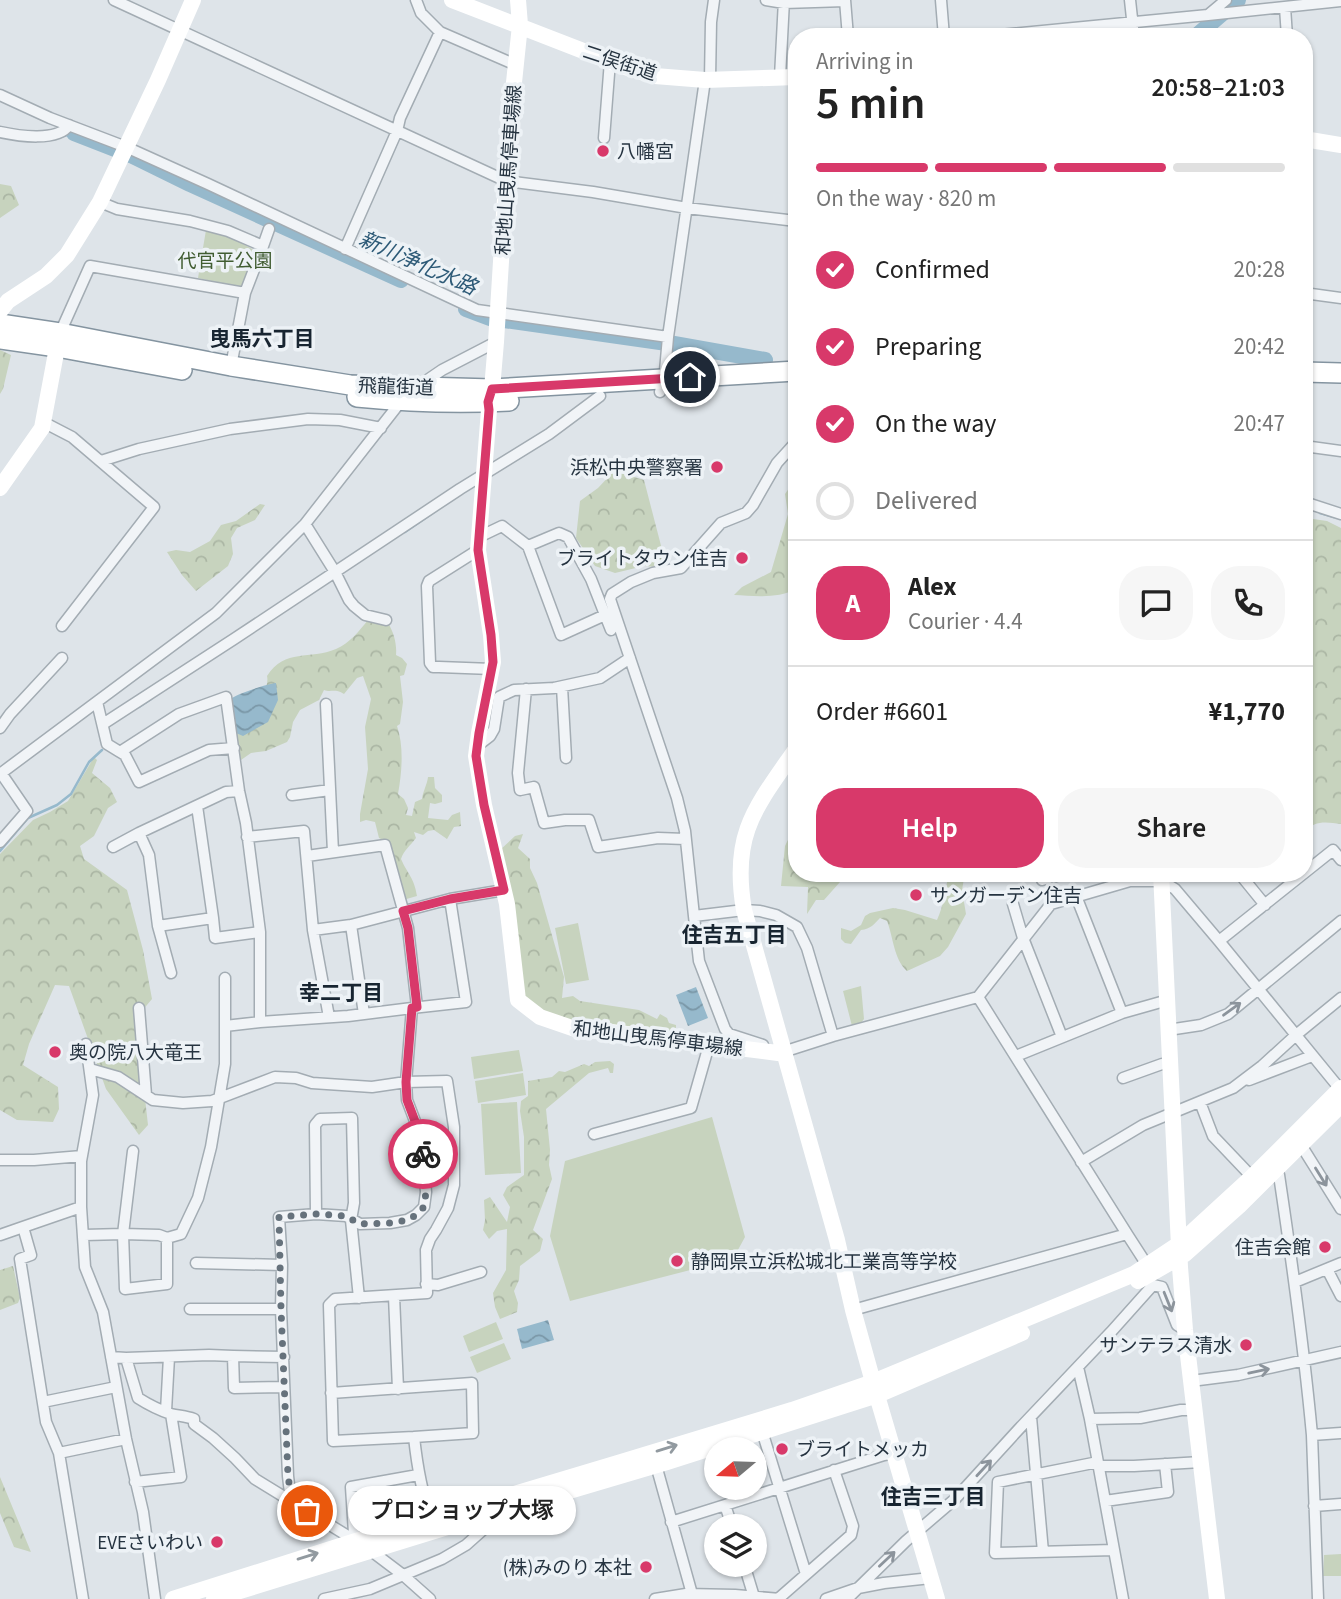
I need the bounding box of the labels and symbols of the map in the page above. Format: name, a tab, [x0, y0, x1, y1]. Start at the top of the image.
street label: 二俣街道	[579, 39, 660, 88]
street label: 和地山曳馬停車場線	[490, 84, 529, 256]
place label: 八幡宮	[617, 139, 674, 166]
marker: 八幡宮	[595, 143, 611, 159]
water label: 新川浄化水路	[354, 224, 483, 303]
park label: 代官平公園	[177, 248, 273, 275]
district label: 曳馬六丁目	[210, 324, 315, 354]
pin	[660, 347, 720, 407]
street label: 飛龍街道	[357, 373, 434, 402]
place label: 浜松中央警察署	[570, 455, 703, 482]
marker: 浜松中央警察署	[709, 459, 725, 475]
place label: ブライトタウン住吉	[557, 546, 728, 573]
marker: ブライトタウン住吉	[734, 550, 750, 566]
place label: サンガーデン住吉	[930, 883, 1082, 910]
marker: サンガーデン住吉	[908, 887, 924, 903]
district label: 住吉五丁目	[682, 920, 787, 950]
district label: 幸二丁目	[299, 978, 383, 1008]
one-way arrow	[1222, 1002, 1241, 1016]
street label: 和地山曳馬停車場線	[571, 1016, 744, 1063]
place label: 奥の院八大竜王	[69, 1040, 202, 1067]
marker: 奥の院八大竜王	[47, 1044, 63, 1060]
courier	[388, 1119, 458, 1189]
one-way arrow	[1314, 1166, 1328, 1186]
place label: 住吉会館	[1235, 1235, 1311, 1262]
marker: 住吉会館	[1317, 1239, 1333, 1255]
place label: 静岡県立浜松城北工業高等学校	[691, 1249, 957, 1276]
marker: 静岡県立浜松城北工業高等学校	[669, 1253, 685, 1269]
one-way arrow	[1162, 1290, 1175, 1312]
place label: サンテラス清水	[1099, 1333, 1232, 1360]
marker: サンテラス清水	[1238, 1337, 1254, 1353]
one-way arrow	[1247, 1364, 1270, 1378]
north arrow	[704, 1437, 766, 1500]
place label: ブライトメッカ	[796, 1437, 929, 1464]
one-way arrow	[656, 1441, 678, 1454]
marker: ブライトメッカ	[774, 1441, 790, 1457]
one-way arrow	[975, 1460, 992, 1477]
pin	[277, 1481, 337, 1541]
district label: 住吉三丁目	[881, 1482, 986, 1512]
callout: プロショップ大塚	[349, 1486, 576, 1536]
place label: EVEさいわい	[97, 1530, 203, 1557]
marker: EVEさいわい	[209, 1534, 225, 1550]
one-way arrow	[297, 1548, 319, 1561]
one-way arrow	[878, 1551, 895, 1568]
place label: (株)みのり 本社	[503, 1555, 632, 1582]
marker: (株)みのり 本社	[638, 1559, 654, 1575]

